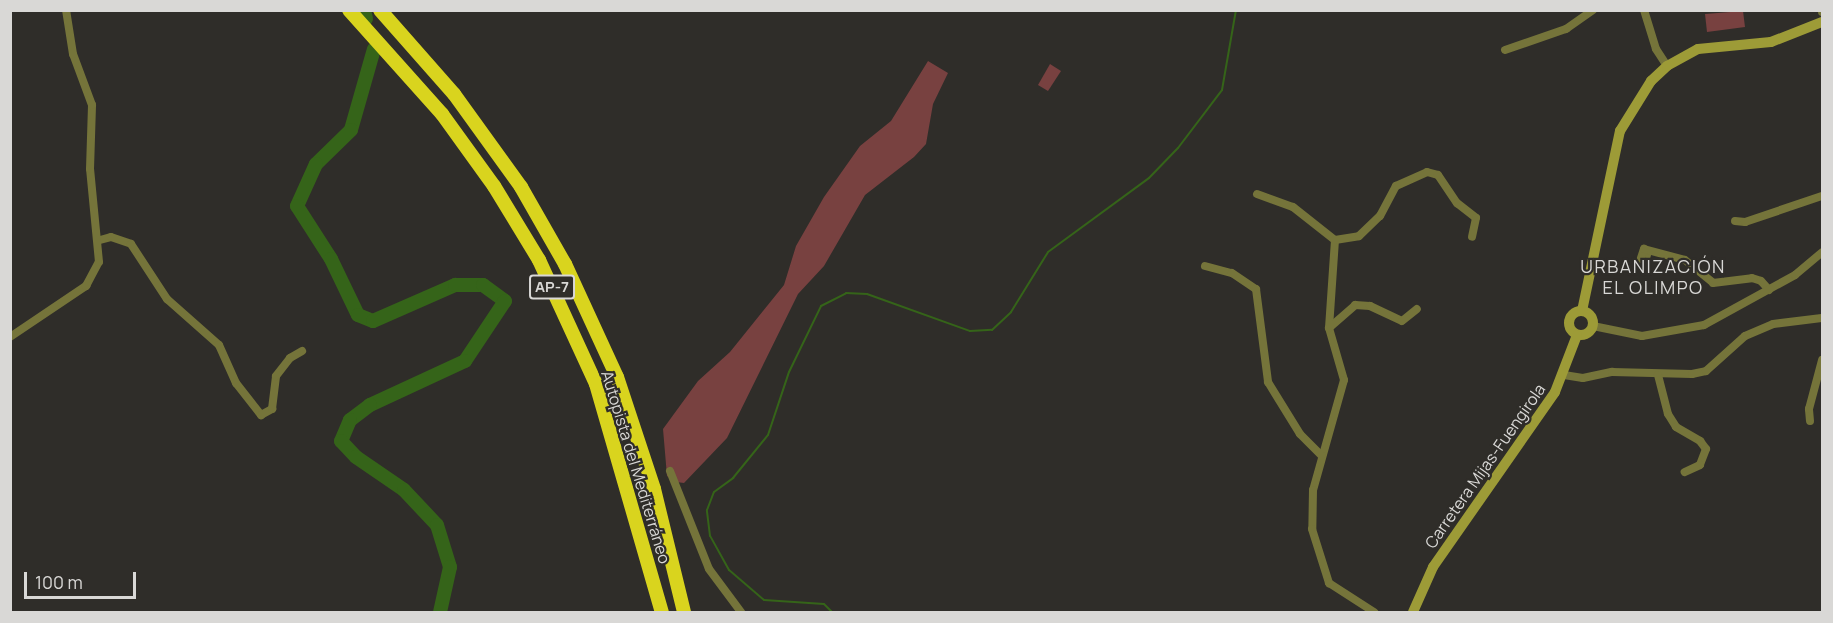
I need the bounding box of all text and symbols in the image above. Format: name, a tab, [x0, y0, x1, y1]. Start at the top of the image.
district label: URBANIZACIÓN EL OLIMPO	[1580, 256, 1726, 298]
road number: AP-7	[528, 275, 576, 299]
street label: Autopista del Mediterráneo	[597, 368, 675, 566]
street label: Carretera Mijas-Fuengirola	[1421, 380, 1549, 552]
scale bar	[27, 560, 140, 598]
text: 100 m	[35, 570, 83, 594]

